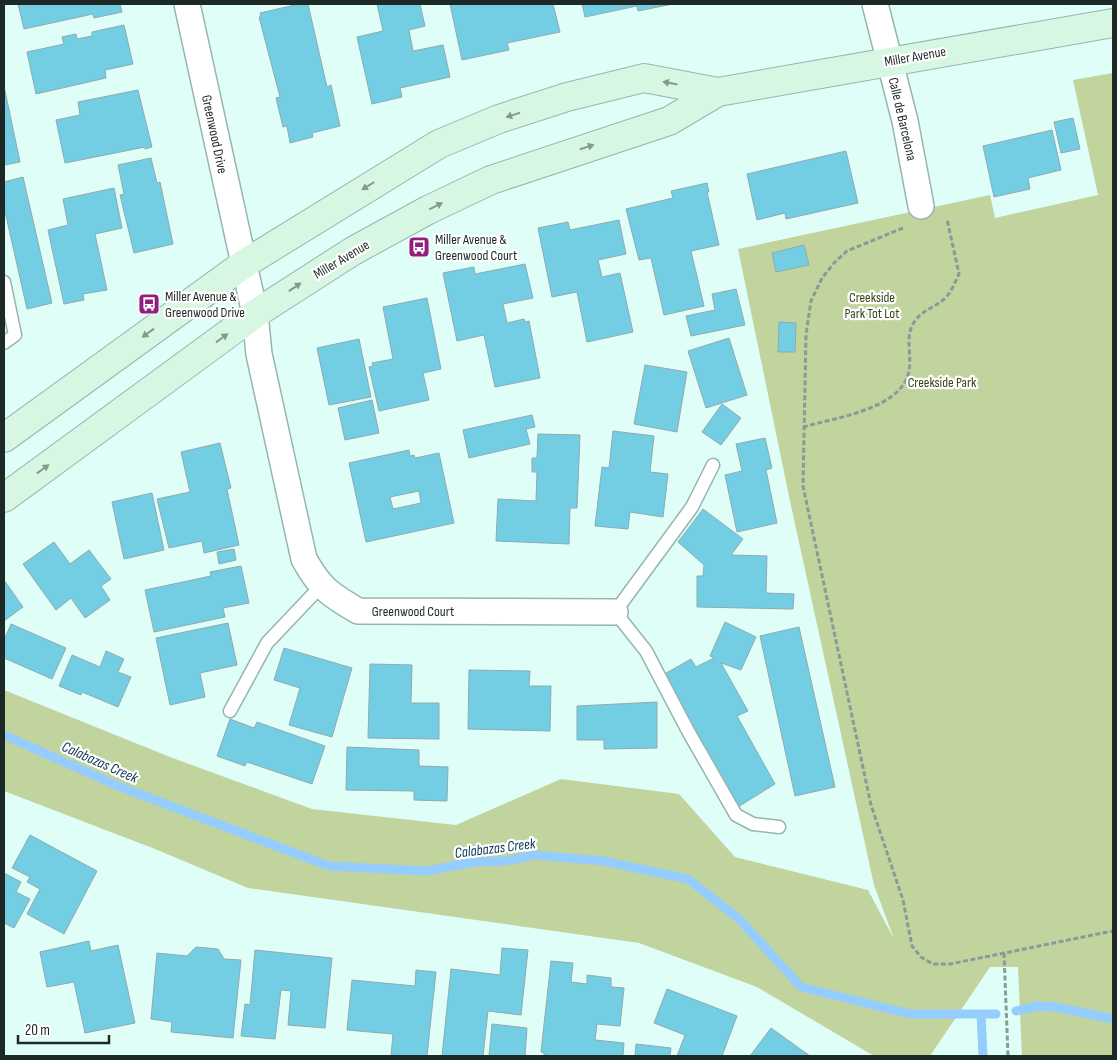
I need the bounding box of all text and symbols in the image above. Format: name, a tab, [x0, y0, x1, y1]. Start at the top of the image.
street label: Miller Avenue	[883, 43, 947, 70]
street label: Calle de Barcelona	[885, 76, 920, 162]
one-way arrow	[662, 79, 678, 87]
street label: Greenwood Drive	[198, 93, 231, 175]
one-way arrow	[505, 111, 520, 119]
one-way arrow	[580, 143, 595, 151]
one-way arrow	[361, 181, 374, 191]
one-way arrow	[429, 202, 443, 210]
place label: Miller Avenue & Greenwood Court	[435, 231, 517, 264]
bus stop icon: Miller Avenue & Greenwood Court	[407, 235, 431, 259]
street label: Miller Avenue	[310, 236, 372, 283]
one-way arrow	[288, 282, 302, 292]
place label: Miller Avenue & Greenwood Drive	[165, 288, 245, 321]
park label: Creekside Park Tot Lot	[845, 289, 899, 322]
bus stop icon: Miller Avenue & Greenwood Drive	[137, 292, 161, 316]
one-way arrow	[141, 328, 155, 338]
one-way arrow	[215, 333, 229, 343]
park label: Creekside Park	[908, 374, 977, 391]
one-way arrow	[36, 464, 50, 474]
street label: Greenwood Court	[372, 603, 454, 620]
water label: Calabazas Creek	[59, 737, 141, 788]
water label: Calabazas Creek	[454, 834, 537, 863]
scale bar	[18, 1012, 109, 1044]
text: 20 m	[25, 1021, 50, 1040]

